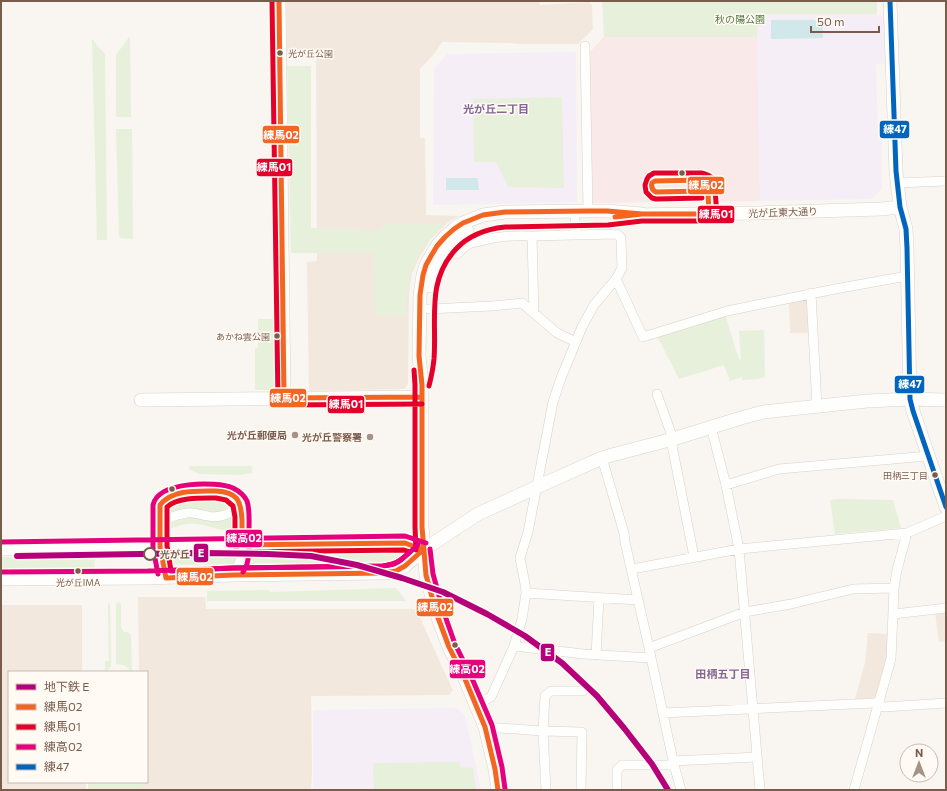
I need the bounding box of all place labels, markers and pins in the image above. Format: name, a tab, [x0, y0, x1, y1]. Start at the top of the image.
marker: 光が丘公園	[275, 48, 285, 58]
place label: 光が丘公園	[288, 48, 333, 59]
unlabelled marker	[677, 168, 687, 178]
place label: あかね雲公園	[216, 331, 270, 342]
marker: あかね雲公園	[272, 331, 282, 341]
place label: 光が丘郵便局	[227, 429, 287, 441]
marker: 光が丘郵便局	[290, 430, 300, 440]
place label: 光が丘警察署	[302, 431, 362, 443]
marker: 光が丘警察署	[365, 432, 375, 442]
place label: 田柄三丁目	[883, 470, 928, 481]
marker: 田柄三丁目	[930, 470, 940, 480]
unlabelled marker	[167, 484, 177, 494]
marker: 光が丘	[143, 547, 157, 561]
place label: 光が丘	[160, 548, 190, 560]
marker: 光が丘IMA	[73, 566, 83, 576]
place label: 光が丘IMA	[56, 577, 100, 588]
unlabelled marker	[450, 640, 460, 650]

